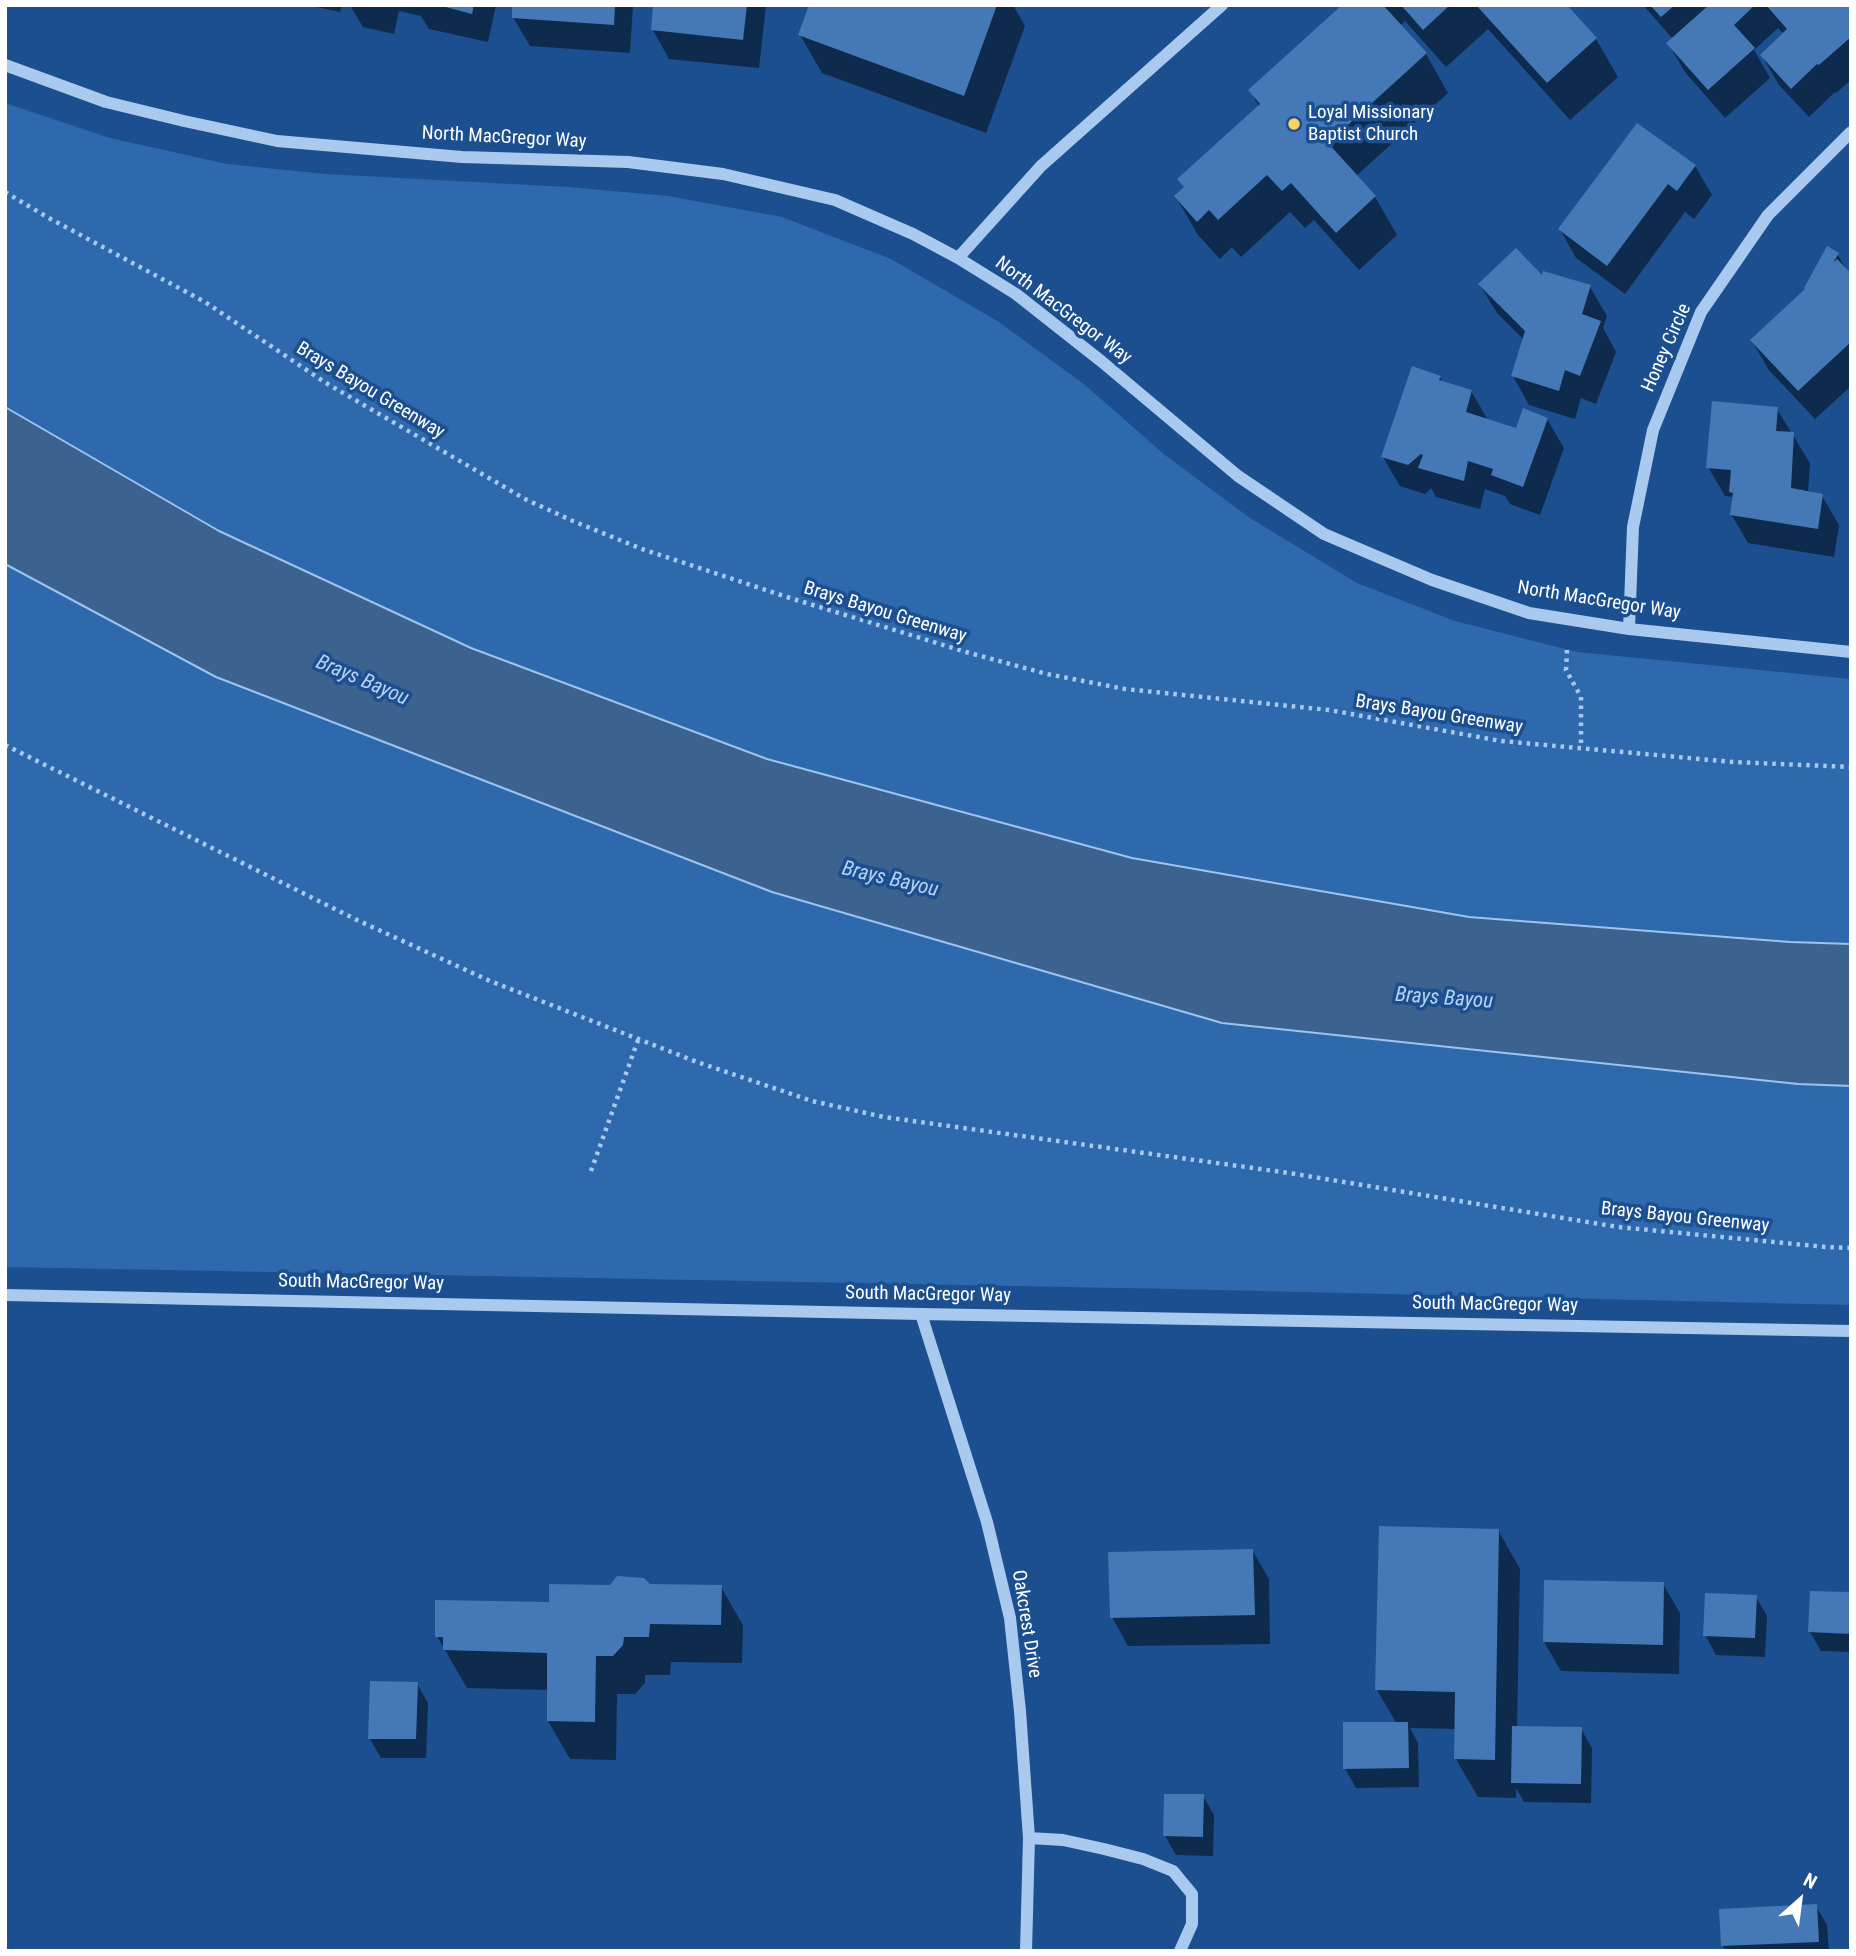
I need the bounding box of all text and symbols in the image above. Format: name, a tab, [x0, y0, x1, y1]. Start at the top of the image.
place label: Loyal Missionary Baptist Church	[1308, 102, 1434, 146]
marker: Loyal Missionary Baptist Church	[1286, 116, 1302, 132]
street label: North MacGregor Way	[421, 122, 587, 154]
street label: North MacGregor Way	[990, 252, 1136, 370]
street label: Honey Circle	[1637, 300, 1697, 396]
street label: Brays Bayou Greenway	[292, 338, 448, 444]
street label: Brays Bayou Greenway	[801, 577, 969, 649]
street label: North MacGregor Way	[1516, 577, 1682, 625]
water label: Brays Bayou	[312, 650, 412, 712]
street label: Brays Bayou Greenway	[1354, 691, 1524, 739]
water label: Brays Bayou	[839, 857, 941, 903]
water label: Brays Bayou	[1394, 983, 1494, 1015]
street label: Brays Bayou Greenway	[1600, 1198, 1770, 1238]
street label: South MacGregor Way	[278, 1270, 444, 1296]
street label: South MacGregor Way	[845, 1282, 1011, 1308]
street label: South MacGregor Way	[1412, 1292, 1578, 1318]
street label: Oakcrest Drive	[1006, 1569, 1046, 1679]
north arrow	[1765, 1865, 1835, 1935]
text: N	[1800, 1868, 1821, 1894]

